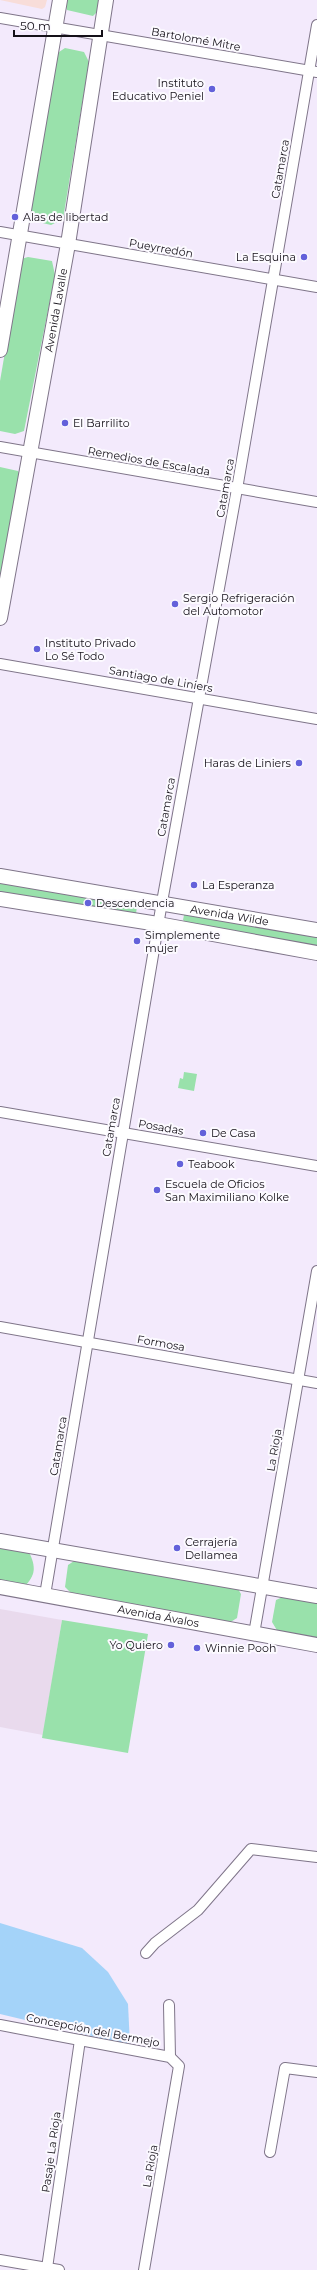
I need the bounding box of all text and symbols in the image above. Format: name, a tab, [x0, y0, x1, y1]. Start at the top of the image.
scale bar	[14, 12, 102, 38]
text: 50 m	[20, 18, 51, 33]
street label: Bartolomé Mitre	[150, 24, 242, 54]
place label: Instituto Educativo Peniel	[112, 76, 204, 103]
marker: Instituto Educativo Peniel	[207, 84, 217, 94]
street label: Catamarca	[268, 138, 292, 200]
place label: Alas de libertad	[23, 210, 108, 224]
marker: Alas de libertad	[10, 212, 20, 222]
street label: Pueyrredón	[128, 235, 194, 261]
place label: La Esquina	[236, 250, 296, 264]
marker: La Esquina	[299, 252, 309, 262]
street label: Avenida Lavalle	[41, 267, 71, 353]
place label: El Barrilito	[73, 416, 130, 430]
marker: El Barrilito	[60, 418, 70, 428]
street label: Remedios de Escalada	[87, 443, 211, 479]
street label: Catamarca	[213, 457, 237, 519]
place label: Sergio Refrigeración del Automotor	[183, 591, 295, 618]
marker: Sergio Refrigeración del Automotor	[170, 599, 180, 609]
place label: Instituto Privado Lo Sé Todo	[45, 636, 136, 663]
marker: Instituto Privado Lo Sé Todo	[32, 644, 42, 654]
street label: Santiago de Liniers	[108, 663, 215, 695]
place label: Haras de Liniers	[204, 756, 292, 770]
marker: Haras de Liniers	[294, 758, 304, 768]
street label: Catamarca	[154, 776, 178, 838]
place label: La Esperanza	[202, 878, 275, 892]
marker: La Esperanza	[189, 880, 199, 890]
place label: Descendencia	[96, 896, 174, 910]
marker: Descendencia	[83, 898, 93, 908]
street label: Avenida Wilde	[189, 902, 270, 929]
place label: Simplemente mujer	[145, 928, 220, 955]
marker: Simplemente mujer	[132, 936, 142, 946]
street label: Catamarca	[99, 1096, 123, 1158]
street label: Posadas	[137, 1116, 185, 1138]
place label: De Casa	[211, 1126, 256, 1140]
marker: De Casa	[198, 1128, 208, 1138]
place label: Teabook	[188, 1157, 235, 1171]
marker: Teabook	[175, 1159, 185, 1169]
place label: Escuela de Oficios San Maximiliano Kolke	[165, 1177, 289, 1204]
marker: Escuela de Oficios San Maximiliano Kolke	[152, 1185, 162, 1195]
street label: Formosa	[136, 1332, 186, 1354]
street label: Catamarca	[46, 1415, 70, 1477]
street label: La Rioja	[263, 1428, 285, 1472]
place label: Cerrajería Dellamea	[185, 1535, 238, 1562]
marker: Cerrajería Dellamea	[172, 1543, 182, 1553]
street label: Avenida Ávalos	[117, 1602, 201, 1630]
place label: Yo Quiero	[110, 1638, 163, 1652]
marker: Yo Quiero	[166, 1640, 176, 1650]
place label: Winnie Pooh	[205, 1641, 276, 1655]
marker: Winnie Pooh	[192, 1643, 202, 1653]
street label: Concepción del Bermejo	[25, 2010, 161, 2050]
street label: Pasaje La Rioja	[38, 2111, 64, 2193]
street label: La Rioja	[139, 2144, 161, 2188]

